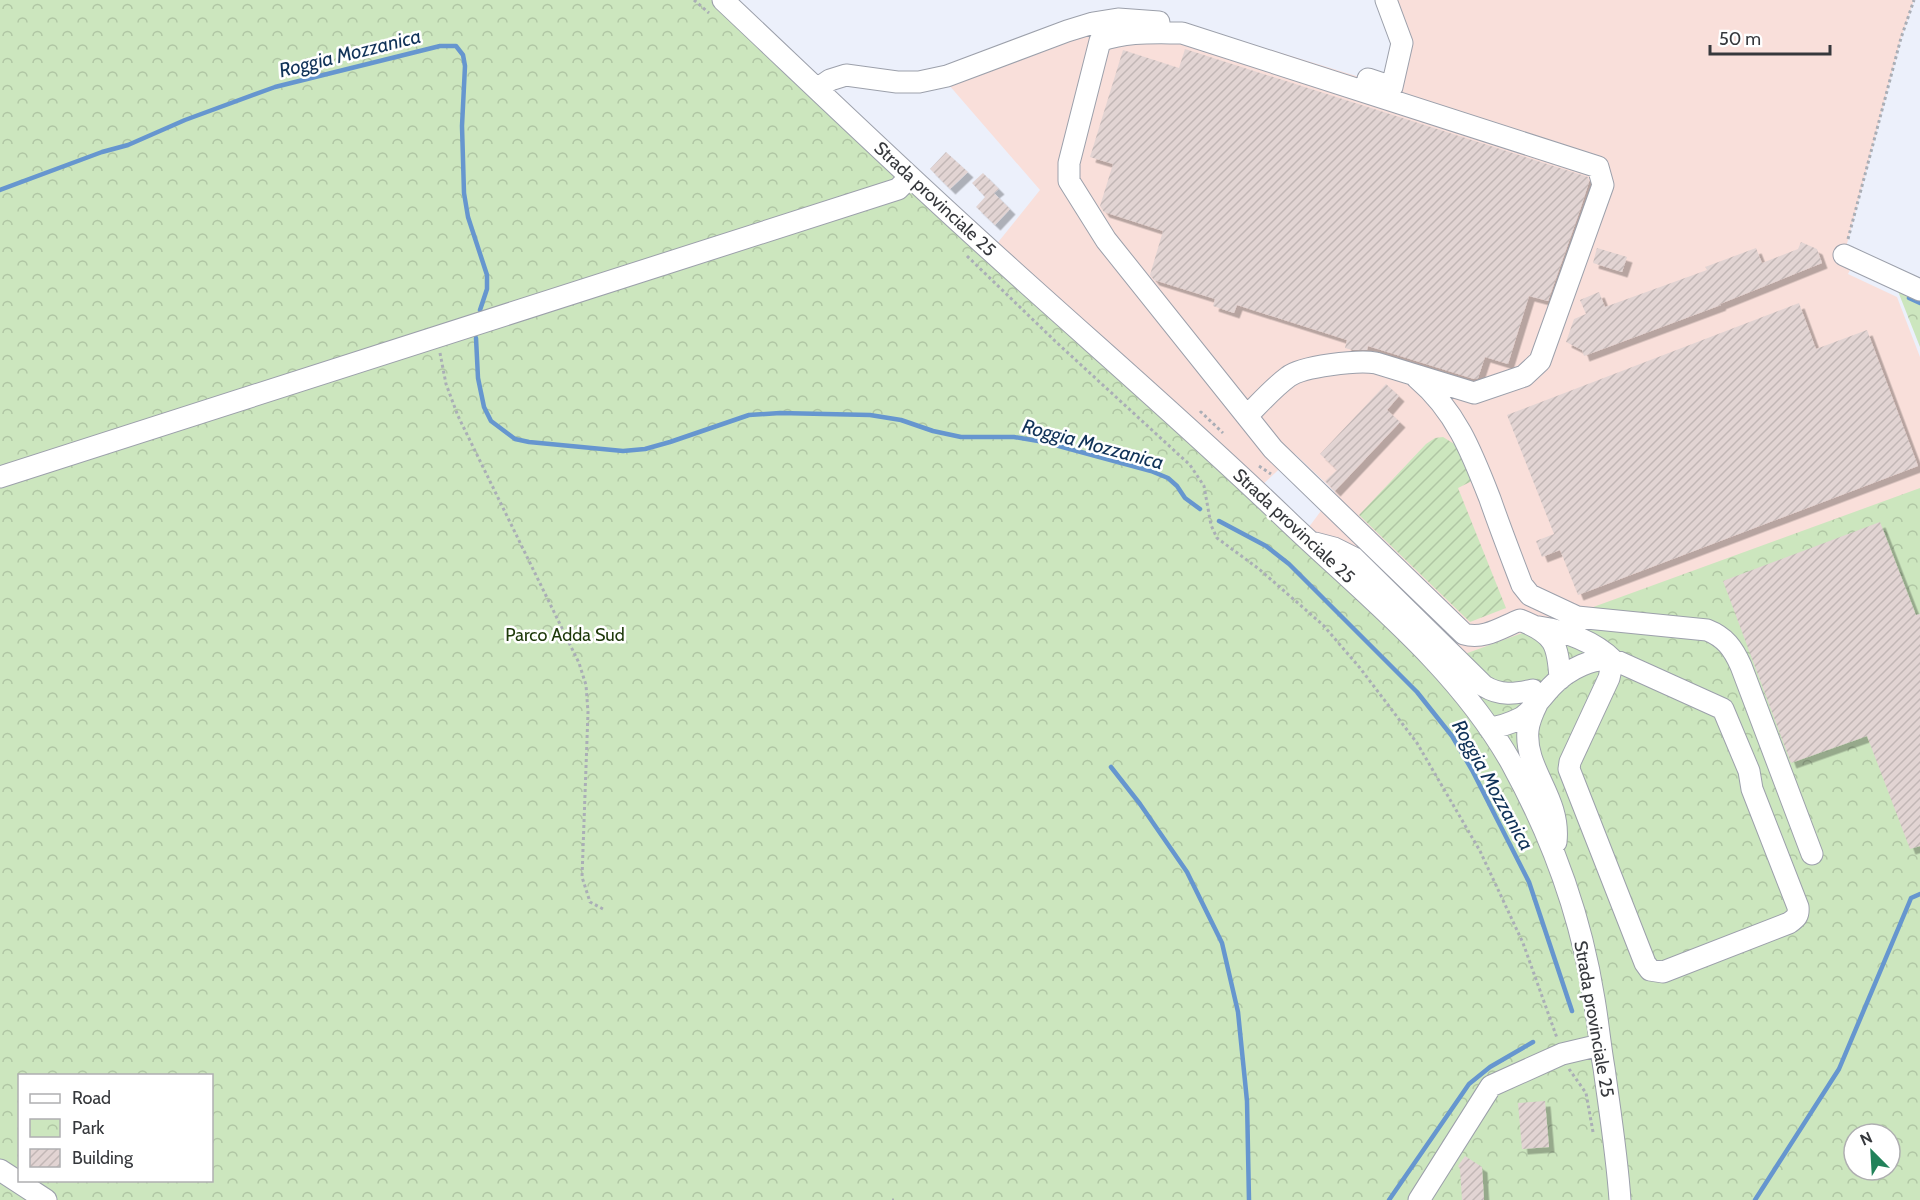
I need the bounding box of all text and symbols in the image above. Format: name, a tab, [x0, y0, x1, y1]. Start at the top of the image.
scale bar	[1710, 18, 1830, 56]
water label: Roggia Mozzanica	[276, 24, 424, 82]
text: 50 m	[1719, 28, 1761, 50]
street label: Strada provinciale 25	[870, 137, 1000, 261]
water label: Roggia Mozzanica	[1020, 414, 1166, 474]
street label: Strada provinciale 25	[1229, 464, 1359, 588]
park label: Parco Adda Sud	[505, 624, 625, 646]
water label: Roggia Mozzanica	[1447, 716, 1539, 854]
street label: Strada provinciale 25	[1569, 939, 1619, 1099]
legend	[18, 1074, 213, 1182]
text: Road	[72, 1087, 111, 1109]
text: Park	[72, 1117, 105, 1139]
north arrow	[1842, 1122, 1902, 1182]
text: N	[1857, 1128, 1875, 1150]
text: Building	[72, 1147, 134, 1169]

